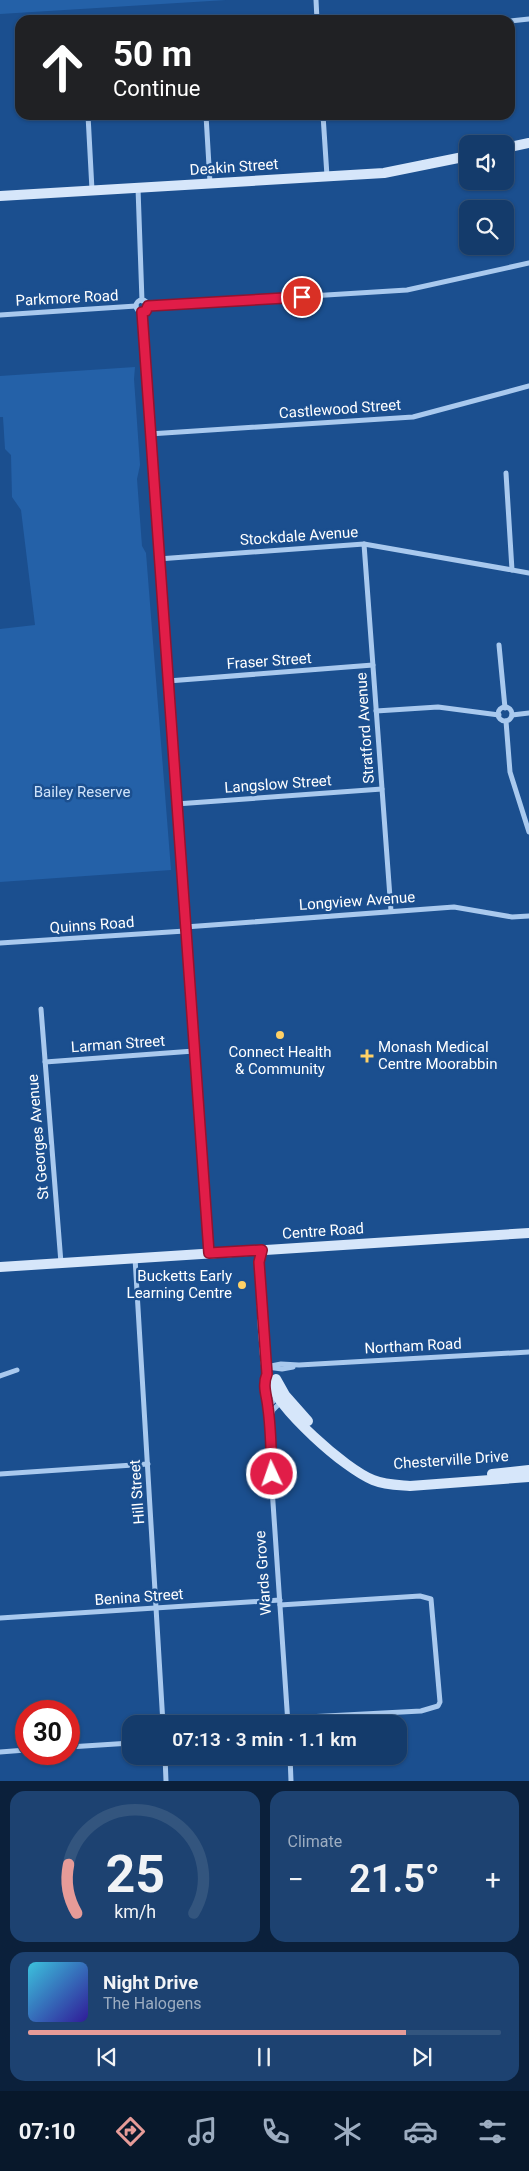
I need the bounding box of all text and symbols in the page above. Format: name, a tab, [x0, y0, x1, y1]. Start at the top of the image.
text: 50 m	[113, 34, 192, 75]
icon: ahead	[30, 35, 95, 100]
text: Continue	[113, 76, 201, 101]
map controls	[459, 135, 514, 255]
button: sound	[459, 135, 514, 190]
street label: Deakin Street	[189, 155, 279, 179]
button: search	[459, 200, 514, 255]
pin	[281, 276, 323, 318]
icon: arrive	[288, 283, 316, 311]
street label: Parkmore Road	[15, 286, 119, 310]
street label: Castlewood Street	[278, 396, 402, 422]
street label: Stockdale Avenue	[239, 523, 359, 549]
street label: Fraser Street	[226, 649, 312, 673]
street label: Stratford Avenue	[352, 672, 378, 784]
street label: Langslow Street	[224, 771, 332, 797]
park label: Bailey Reserve	[34, 783, 130, 801]
street label: Longview Avenue	[298, 888, 416, 914]
street label: Quinns Road	[49, 913, 135, 937]
marker: Connect Health & Community	[274, 1029, 286, 1041]
street label: Larman Street	[70, 1032, 166, 1056]
place label: Monash Medical Centre Moorabbin	[378, 1038, 497, 1073]
place label: Connect Health & Community	[229, 1043, 331, 1078]
marker: Monash Medical Centre Moorabbin	[360, 1049, 374, 1063]
street label: St Georges Avenue	[24, 1073, 52, 1201]
street label: Centre Road	[281, 1219, 365, 1243]
place label: Bucketts Early Learning Centre	[127, 1267, 232, 1302]
marker: Bucketts Early Learning Centre	[236, 1279, 248, 1291]
street label: Northam Road	[364, 1334, 462, 1358]
position arrow	[245, 1447, 297, 1499]
street label: Chesterville Drive	[393, 1447, 509, 1473]
street label: Hill Street	[126, 1459, 148, 1525]
street label: Wards Grove	[251, 1530, 275, 1616]
street label: Benina Street	[94, 1585, 184, 1609]
speed limit sign: 30	[15, 1700, 80, 1765]
text: 07:13 · 3 min · 1.1 km	[172, 1728, 357, 1751]
text: Climate	[288, 1832, 342, 1851]
text: 25	[105, 1844, 165, 1905]
text: 21.5°	[349, 1857, 440, 1901]
text: −	[288, 1863, 304, 1896]
text: +	[485, 1863, 501, 1896]
text: km/h	[114, 1901, 156, 1922]
text: Night Drive	[103, 1971, 198, 1994]
text: The Halogens	[103, 1994, 202, 2013]
icon: previous	[93, 2043, 121, 2071]
icon: pause	[250, 2043, 278, 2071]
icon: next	[408, 2043, 436, 2071]
icon: directions	[113, 2114, 148, 2149]
icon: music	[185, 2114, 220, 2149]
icon: phone	[258, 2114, 293, 2149]
icon: climate	[330, 2114, 365, 2149]
icon: car	[403, 2114, 438, 2149]
icon: filters	[475, 2114, 510, 2149]
text: 07:10	[19, 2119, 75, 2144]

